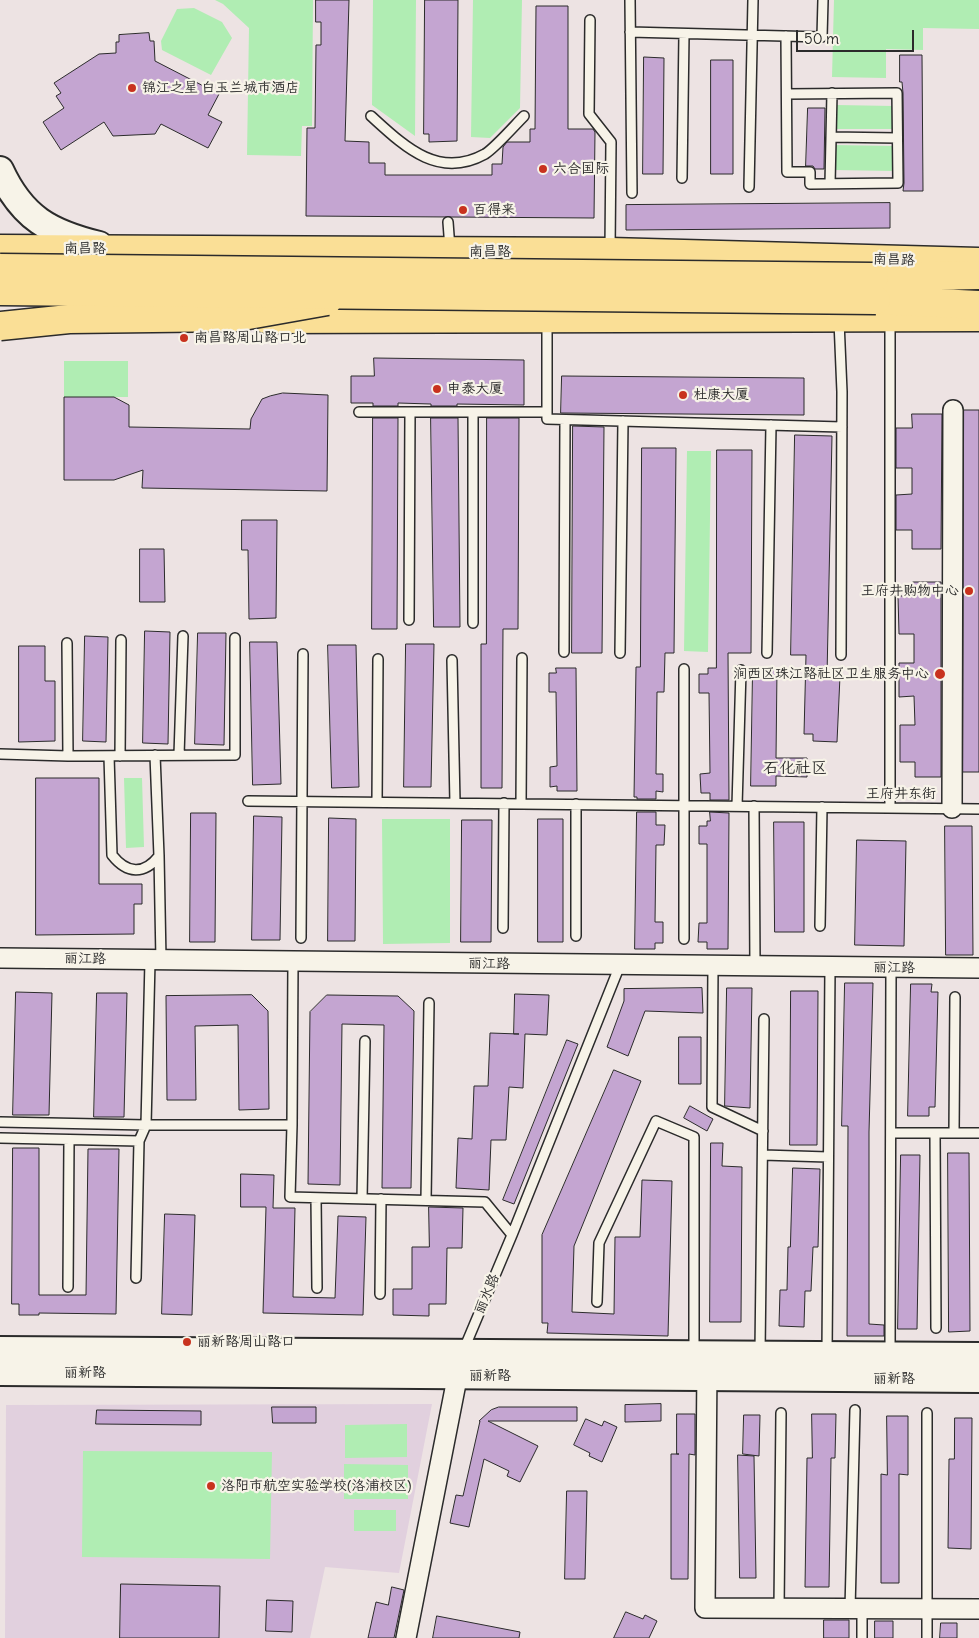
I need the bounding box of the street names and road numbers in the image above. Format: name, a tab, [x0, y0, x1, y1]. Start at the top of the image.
street label: 南昌路	[64, 241, 106, 257]
street label: 南昌路	[469, 244, 511, 260]
street label: 南昌路	[873, 251, 915, 269]
street label: 王府井东街	[866, 786, 936, 802]
street label: 丽江路	[64, 950, 106, 968]
street label: 丽江路	[468, 955, 510, 973]
street label: 丽江路	[873, 959, 915, 977]
street label: 丽水路	[471, 1271, 503, 1317]
street label: 丽新路	[64, 1365, 106, 1381]
street label: 丽新路	[469, 1368, 511, 1384]
street label: 丽新路	[873, 1371, 915, 1387]

